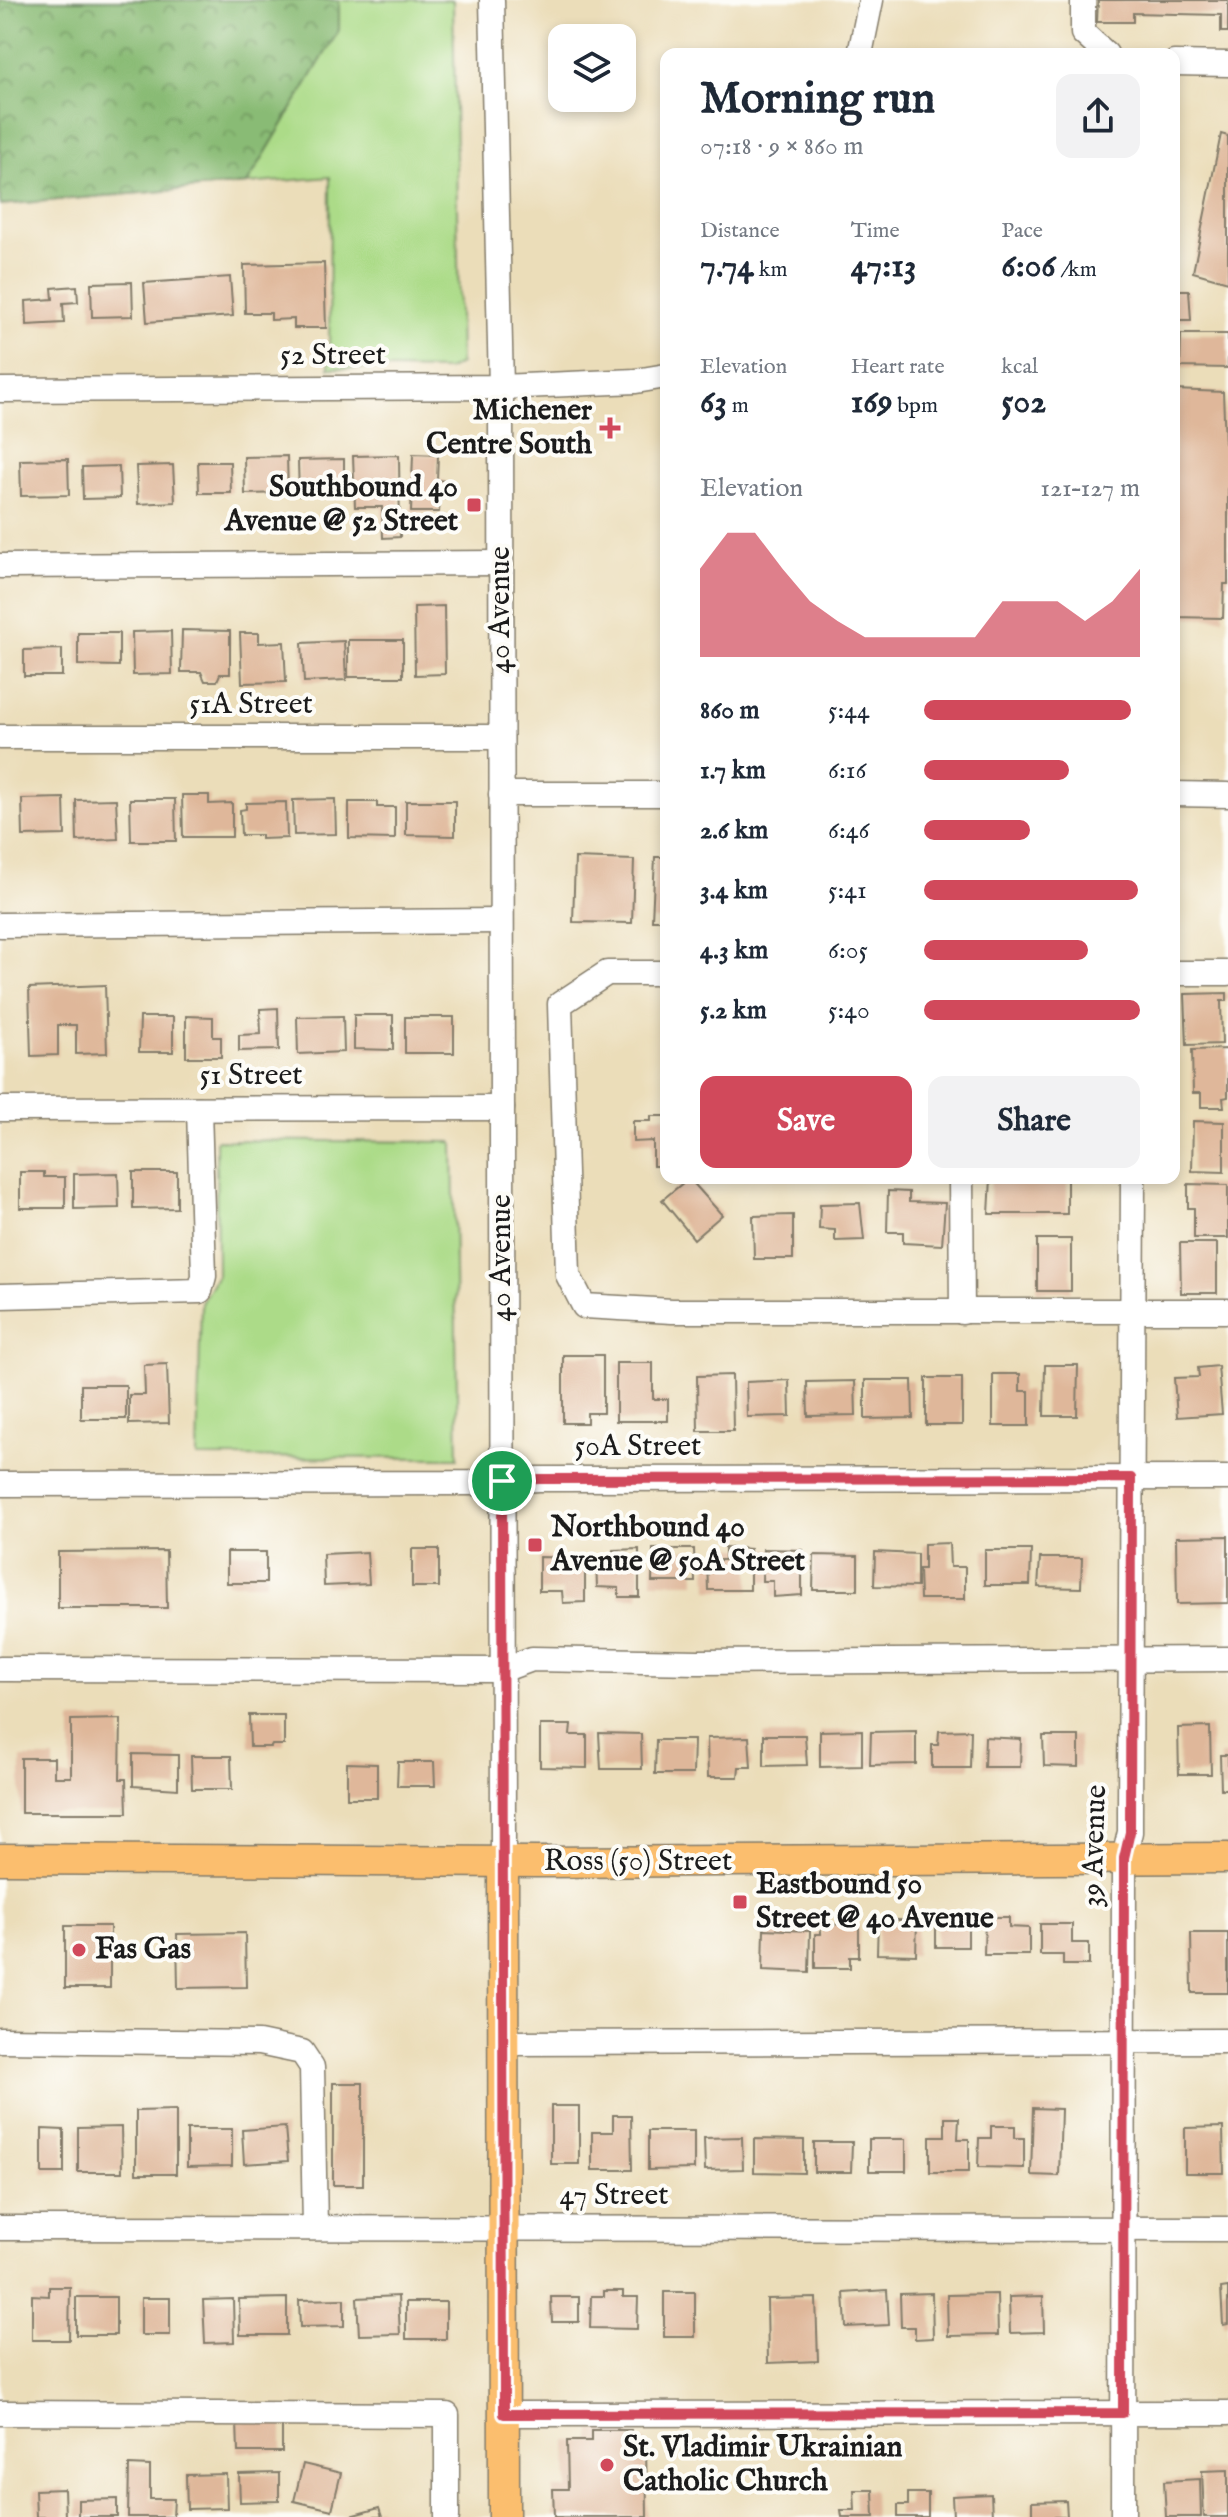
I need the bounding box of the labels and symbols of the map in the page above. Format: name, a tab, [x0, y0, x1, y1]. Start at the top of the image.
street label: 52 Street	[280, 337, 386, 375]
place label: Michener Centre South	[426, 392, 593, 464]
marker: Michener Centre South	[599, 417, 621, 439]
place label: Southbound 40 Avenue @ 52 Street	[224, 469, 459, 541]
marker: Southbound 40 Avenue @ 52 Street	[465, 496, 483, 514]
street label: 40 Avenue	[482, 546, 520, 674]
street label: 51A Street	[189, 686, 313, 724]
street label: 51 Street	[199, 1057, 303, 1095]
street label: 40 Avenue	[483, 1194, 521, 1322]
street label: 50A Street	[575, 1428, 701, 1466]
pin	[468, 1447, 536, 1515]
place label: Northbound 40 Avenue @ 50A Street	[550, 1509, 806, 1581]
marker: Northbound 40 Avenue @ 50A Street	[526, 1536, 544, 1554]
street label: 39 Avenue	[1074, 1784, 1116, 1908]
street label: Ross (50) Street	[544, 1843, 732, 1881]
place label: Eastbound 50 Street @ 40 Avenue	[756, 1866, 994, 1938]
marker: Eastbound 50 Street @ 40 Avenue	[731, 1893, 749, 1911]
place label: Fas Gas	[95, 1931, 191, 1969]
marker: Fas Gas	[70, 1941, 88, 1959]
street label: 47 Street	[560, 2177, 668, 2215]
place label: St. Vladimir Ukrainian Catholic Church	[623, 2429, 903, 2501]
marker: St. Vladimir Ukrainian Catholic Church	[598, 2456, 616, 2474]

